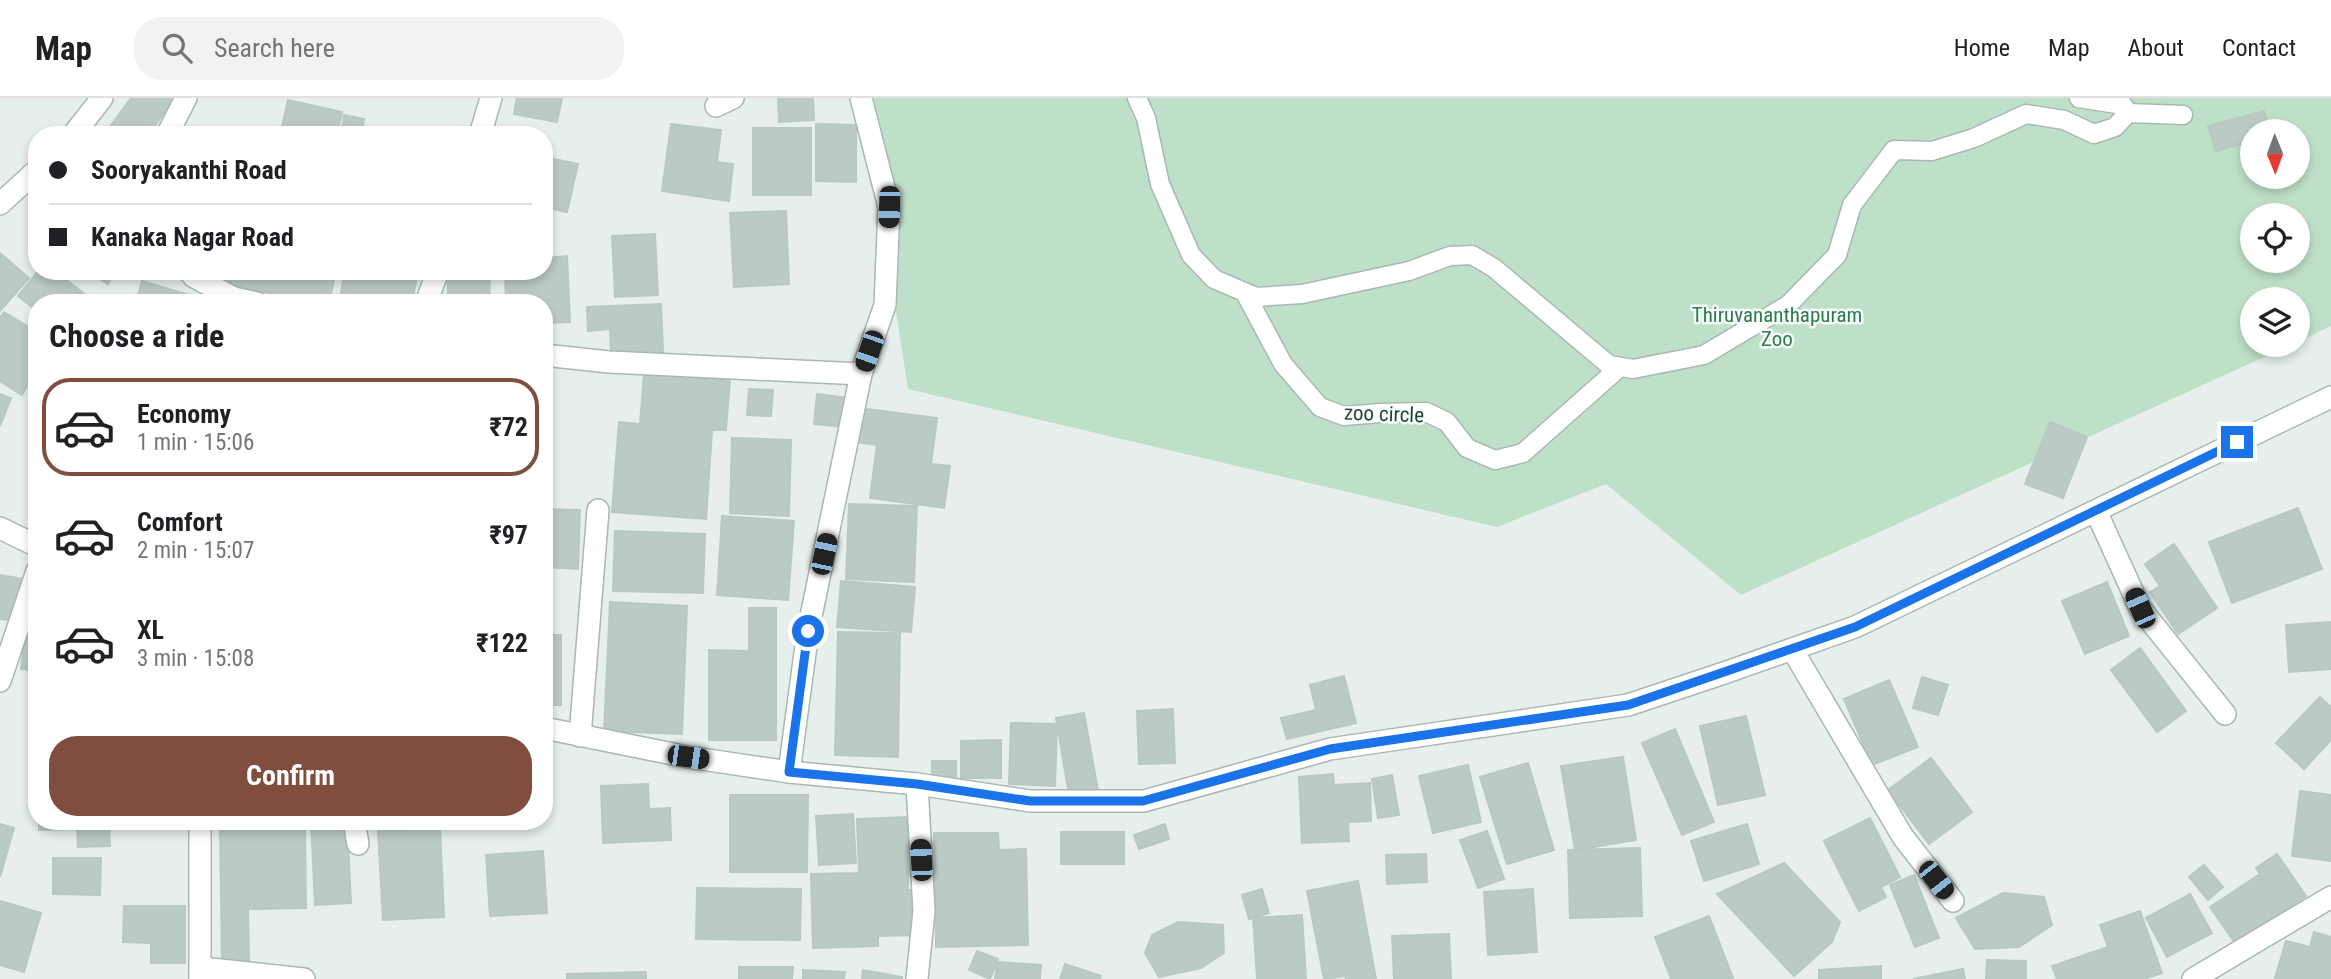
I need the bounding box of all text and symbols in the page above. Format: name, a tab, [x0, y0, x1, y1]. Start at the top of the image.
search box	[134, 17, 624, 80]
text: Map	[35, 29, 92, 68]
icon: search	[158, 29, 196, 67]
text: Search here	[214, 33, 335, 63]
text: Home	[1954, 34, 2010, 62]
text: Map	[2048, 34, 2090, 62]
text: About	[2128, 34, 2184, 62]
text: Contact	[2222, 34, 2296, 62]
north arrow	[2240, 119, 2310, 189]
map controls	[2240, 119, 2310, 357]
text: Sooryakanthi Road	[91, 155, 287, 185]
car	[878, 186, 901, 228]
button: locate	[2240, 203, 2310, 273]
text: Kanaka Nagar Road	[91, 222, 294, 252]
button: layers	[2240, 287, 2310, 357]
park label: Thiruvananthapuram Zoo	[1692, 303, 1862, 351]
text: Choose a ride	[49, 317, 224, 355]
car	[853, 328, 886, 374]
icon: car	[53, 396, 116, 459]
text: Economy	[137, 399, 231, 429]
street label: zoo circle	[1344, 401, 1425, 427]
text: ₹72	[489, 412, 528, 442]
route end	[2221, 426, 2253, 458]
text: 1 min · 15:06	[137, 429, 254, 456]
icon: car	[53, 504, 116, 567]
text: Comfort	[137, 507, 223, 537]
text: ₹97	[489, 520, 528, 550]
car	[810, 531, 839, 577]
text: 2 min · 15:07	[137, 537, 254, 564]
car	[2122, 585, 2159, 631]
icon: car	[53, 612, 116, 675]
text: XL	[137, 615, 164, 645]
route start	[792, 615, 824, 647]
text: ₹122	[476, 628, 528, 658]
text: 3 min · 15:08	[137, 645, 254, 672]
button: Confirm	[49, 736, 532, 816]
car	[666, 744, 711, 770]
car	[910, 838, 933, 882]
car	[1915, 857, 1958, 903]

